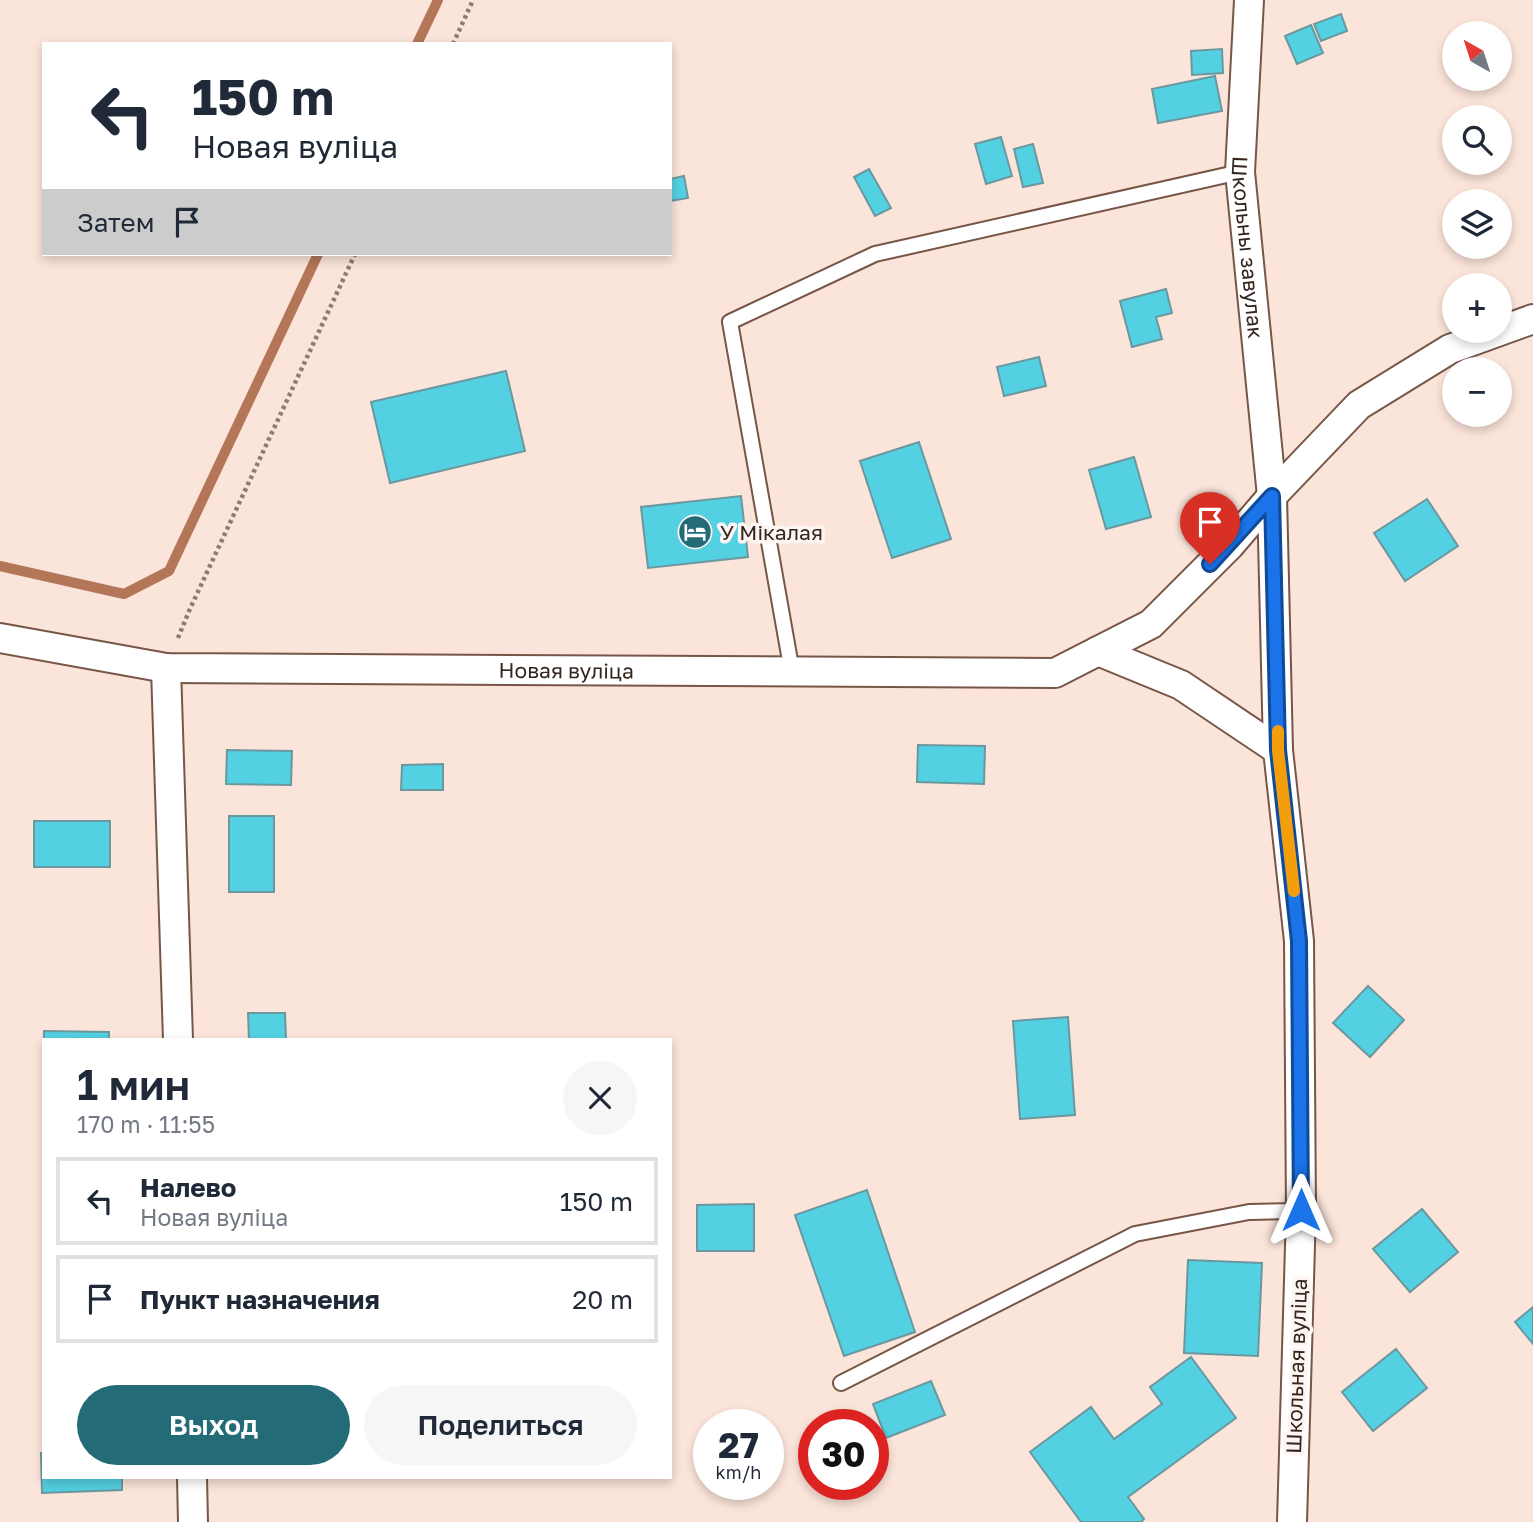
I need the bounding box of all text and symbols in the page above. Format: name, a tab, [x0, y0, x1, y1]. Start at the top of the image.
north arrow	[1442, 21, 1512, 91]
map controls	[1442, 21, 1512, 427]
text: 150 m	[192, 67, 334, 126]
icon: left	[77, 70, 168, 161]
button: search	[1442, 105, 1512, 175]
text: Новая вуліца	[192, 127, 398, 165]
street label: Школьны завулак	[1227, 156, 1269, 340]
button: layers	[1442, 189, 1512, 259]
icon: arrive	[168, 203, 206, 241]
text: Затем	[77, 207, 154, 238]
button: +	[1442, 273, 1512, 343]
button: −	[1442, 357, 1512, 427]
pin	[1180, 492, 1240, 564]
icon: arrive	[1191, 503, 1229, 541]
hotel icon: У Мікалая	[676, 513, 714, 551]
place label: У Мікалая	[720, 519, 823, 545]
street label: Новая вуліца	[499, 657, 634, 684]
text: 1 мин	[77, 1059, 190, 1109]
button: close	[563, 1061, 637, 1135]
text: 170 m · 11:55	[77, 1110, 215, 1138]
text: Налево	[140, 1172, 236, 1203]
position arrow	[1264, 1173, 1338, 1247]
icon: left	[81, 1182, 119, 1220]
text: 150 m	[560, 1186, 633, 1217]
text: Новая вуліца	[140, 1203, 288, 1231]
street label: Школьная вуліца	[1280, 1278, 1312, 1454]
icon: arrive	[81, 1280, 119, 1318]
text: Пункт назначения	[140, 1284, 380, 1315]
text: 20 m	[572, 1284, 633, 1315]
button: Выход	[77, 1385, 350, 1465]
button: Поделиться	[364, 1385, 637, 1465]
speed limit sign: 30	[798, 1409, 889, 1500]
text: 27	[718, 1424, 759, 1466]
text: km/h	[716, 1461, 761, 1483]

